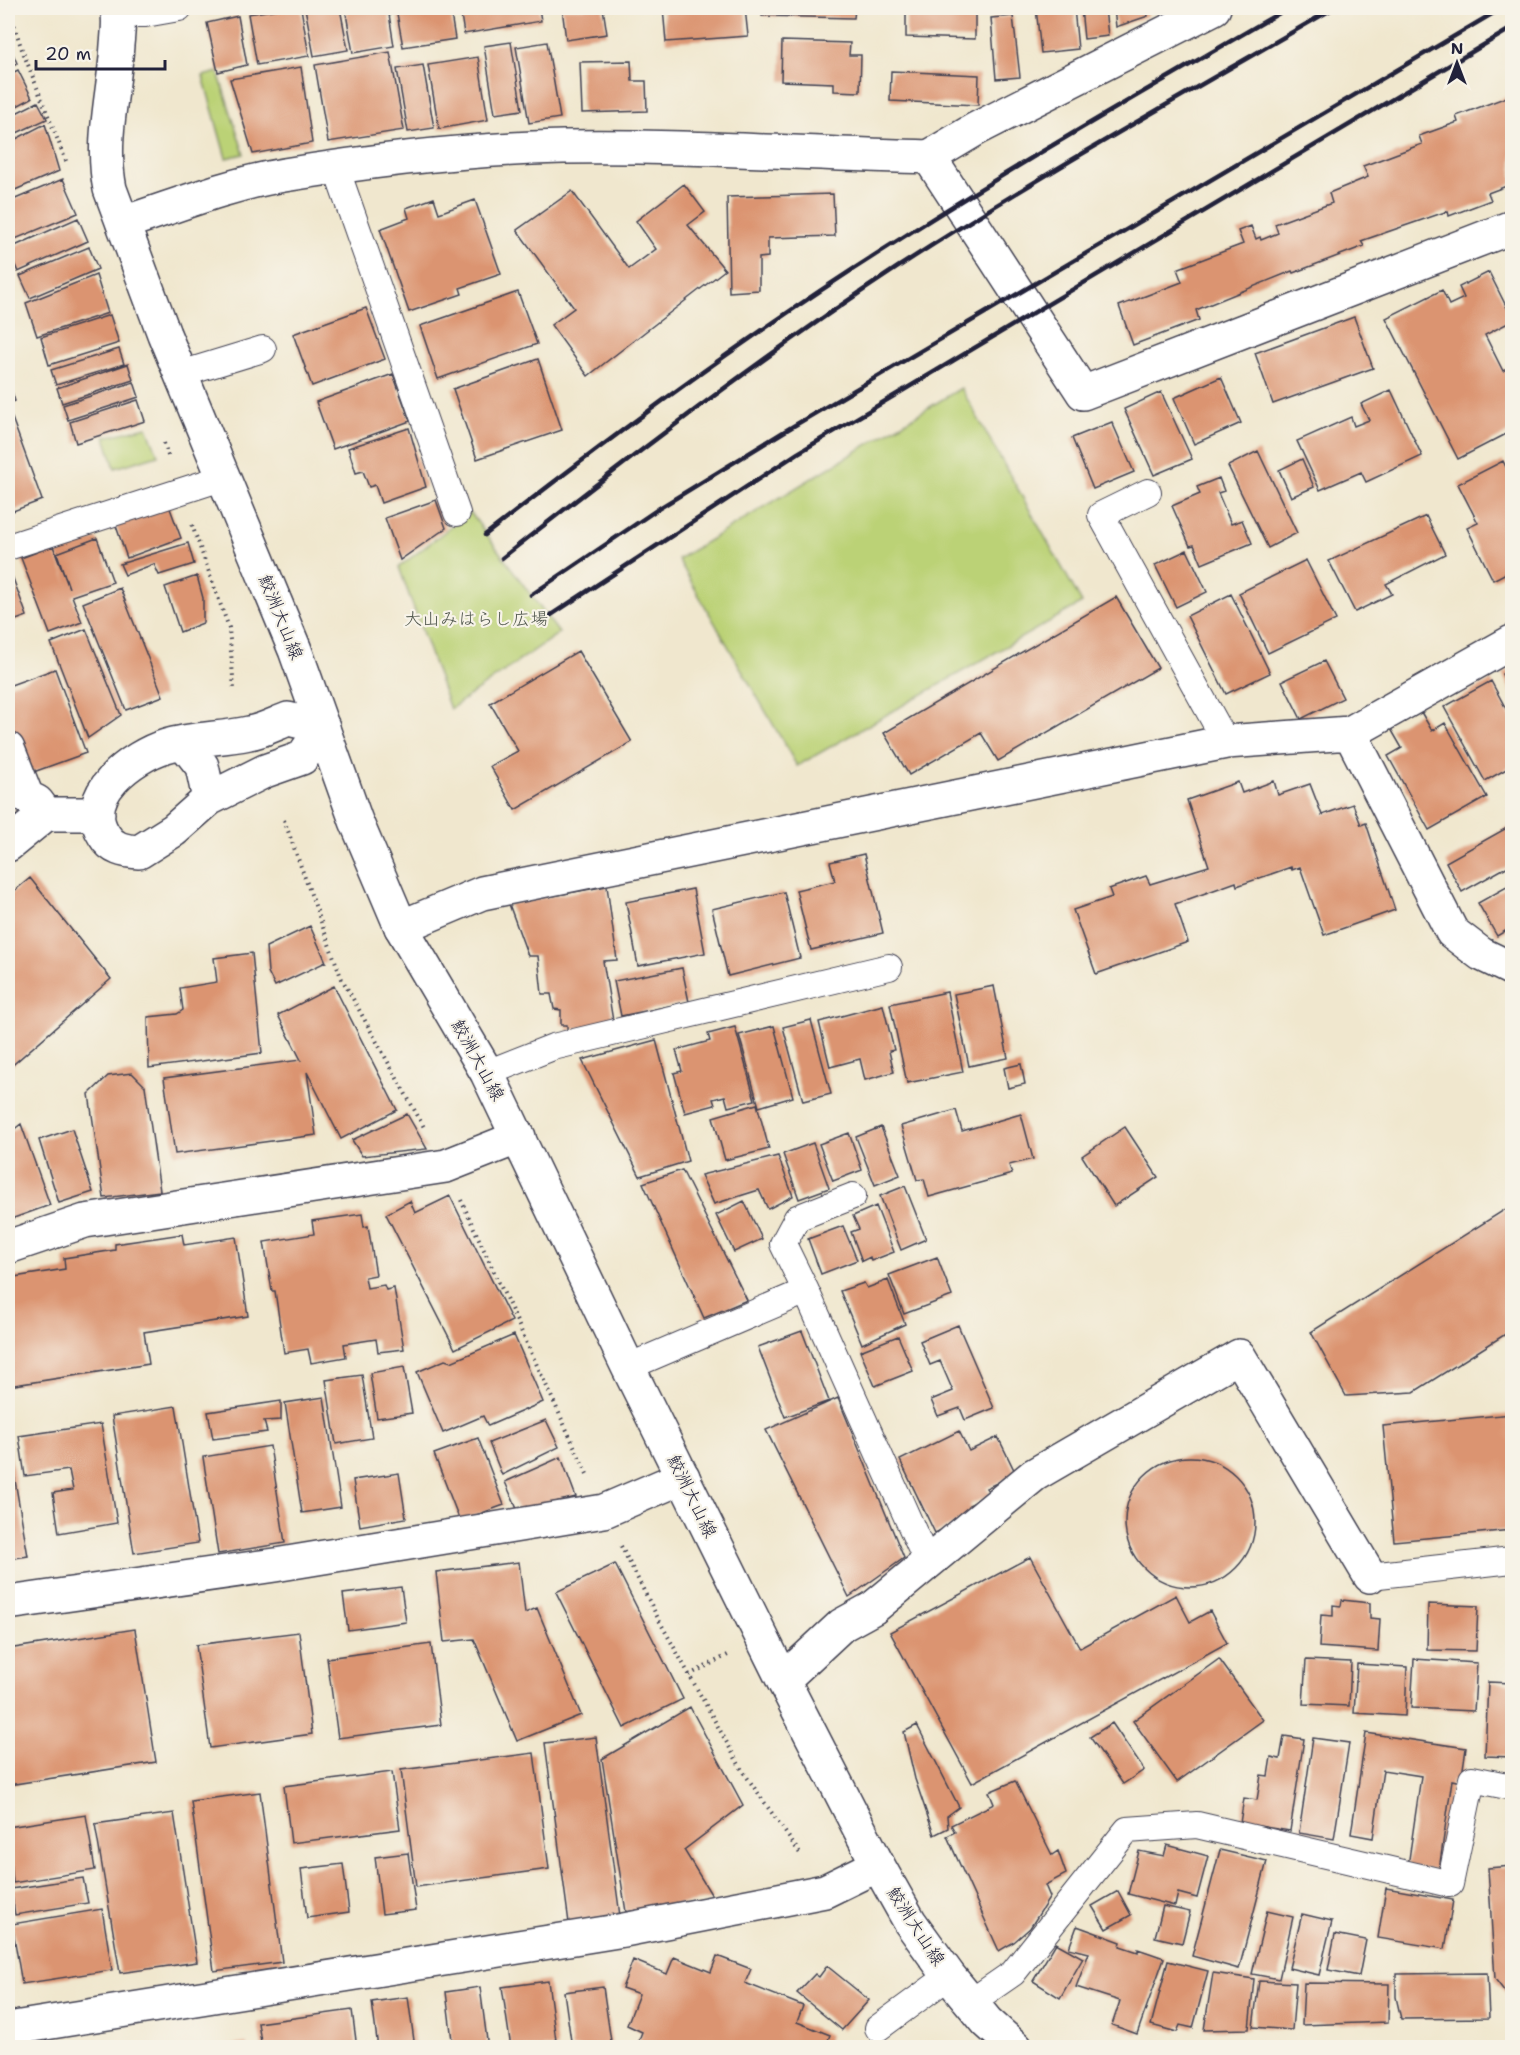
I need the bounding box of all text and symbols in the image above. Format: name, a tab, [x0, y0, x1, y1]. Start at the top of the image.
scale bar	[36, 33, 165, 71]
north arrow	[1427, 33, 1487, 93]
text: N	[1451, 38, 1463, 59]
text: 20 m	[45, 42, 91, 66]
street label: 鮫洲大山線	[253, 571, 309, 663]
park label: 大山みはらし広場	[404, 607, 548, 631]
street label: 鮫洲大山線	[446, 1015, 510, 1105]
street label: 鮫洲大山線	[661, 1450, 723, 1542]
street label: 鮫洲大山線	[881, 1882, 951, 1970]

